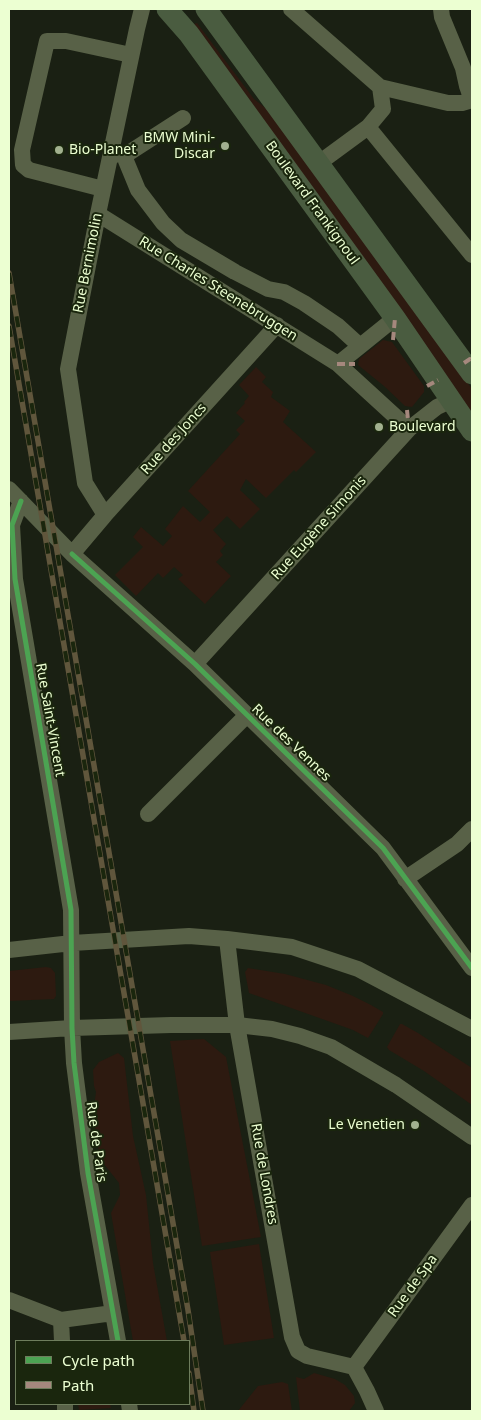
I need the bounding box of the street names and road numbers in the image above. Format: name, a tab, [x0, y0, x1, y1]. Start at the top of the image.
street label: Boulevard Frankignoul	[262, 138, 362, 268]
street label: Rue Bernimolin	[70, 212, 106, 314]
street label: Rue Charles Steenebruggen	[136, 233, 300, 345]
street label: Rue des Joncs	[138, 400, 210, 478]
street label: Rue Eugène Simonis	[268, 473, 370, 583]
street label: Rue Saint-Vincent	[32, 662, 68, 778]
street label: Rue des Vennes	[248, 701, 334, 785]
street label: Rue de Paris	[82, 1100, 110, 1184]
street label: Rue de Londres	[247, 1122, 281, 1226]
street label: Rue de Spa	[385, 1251, 441, 1321]

